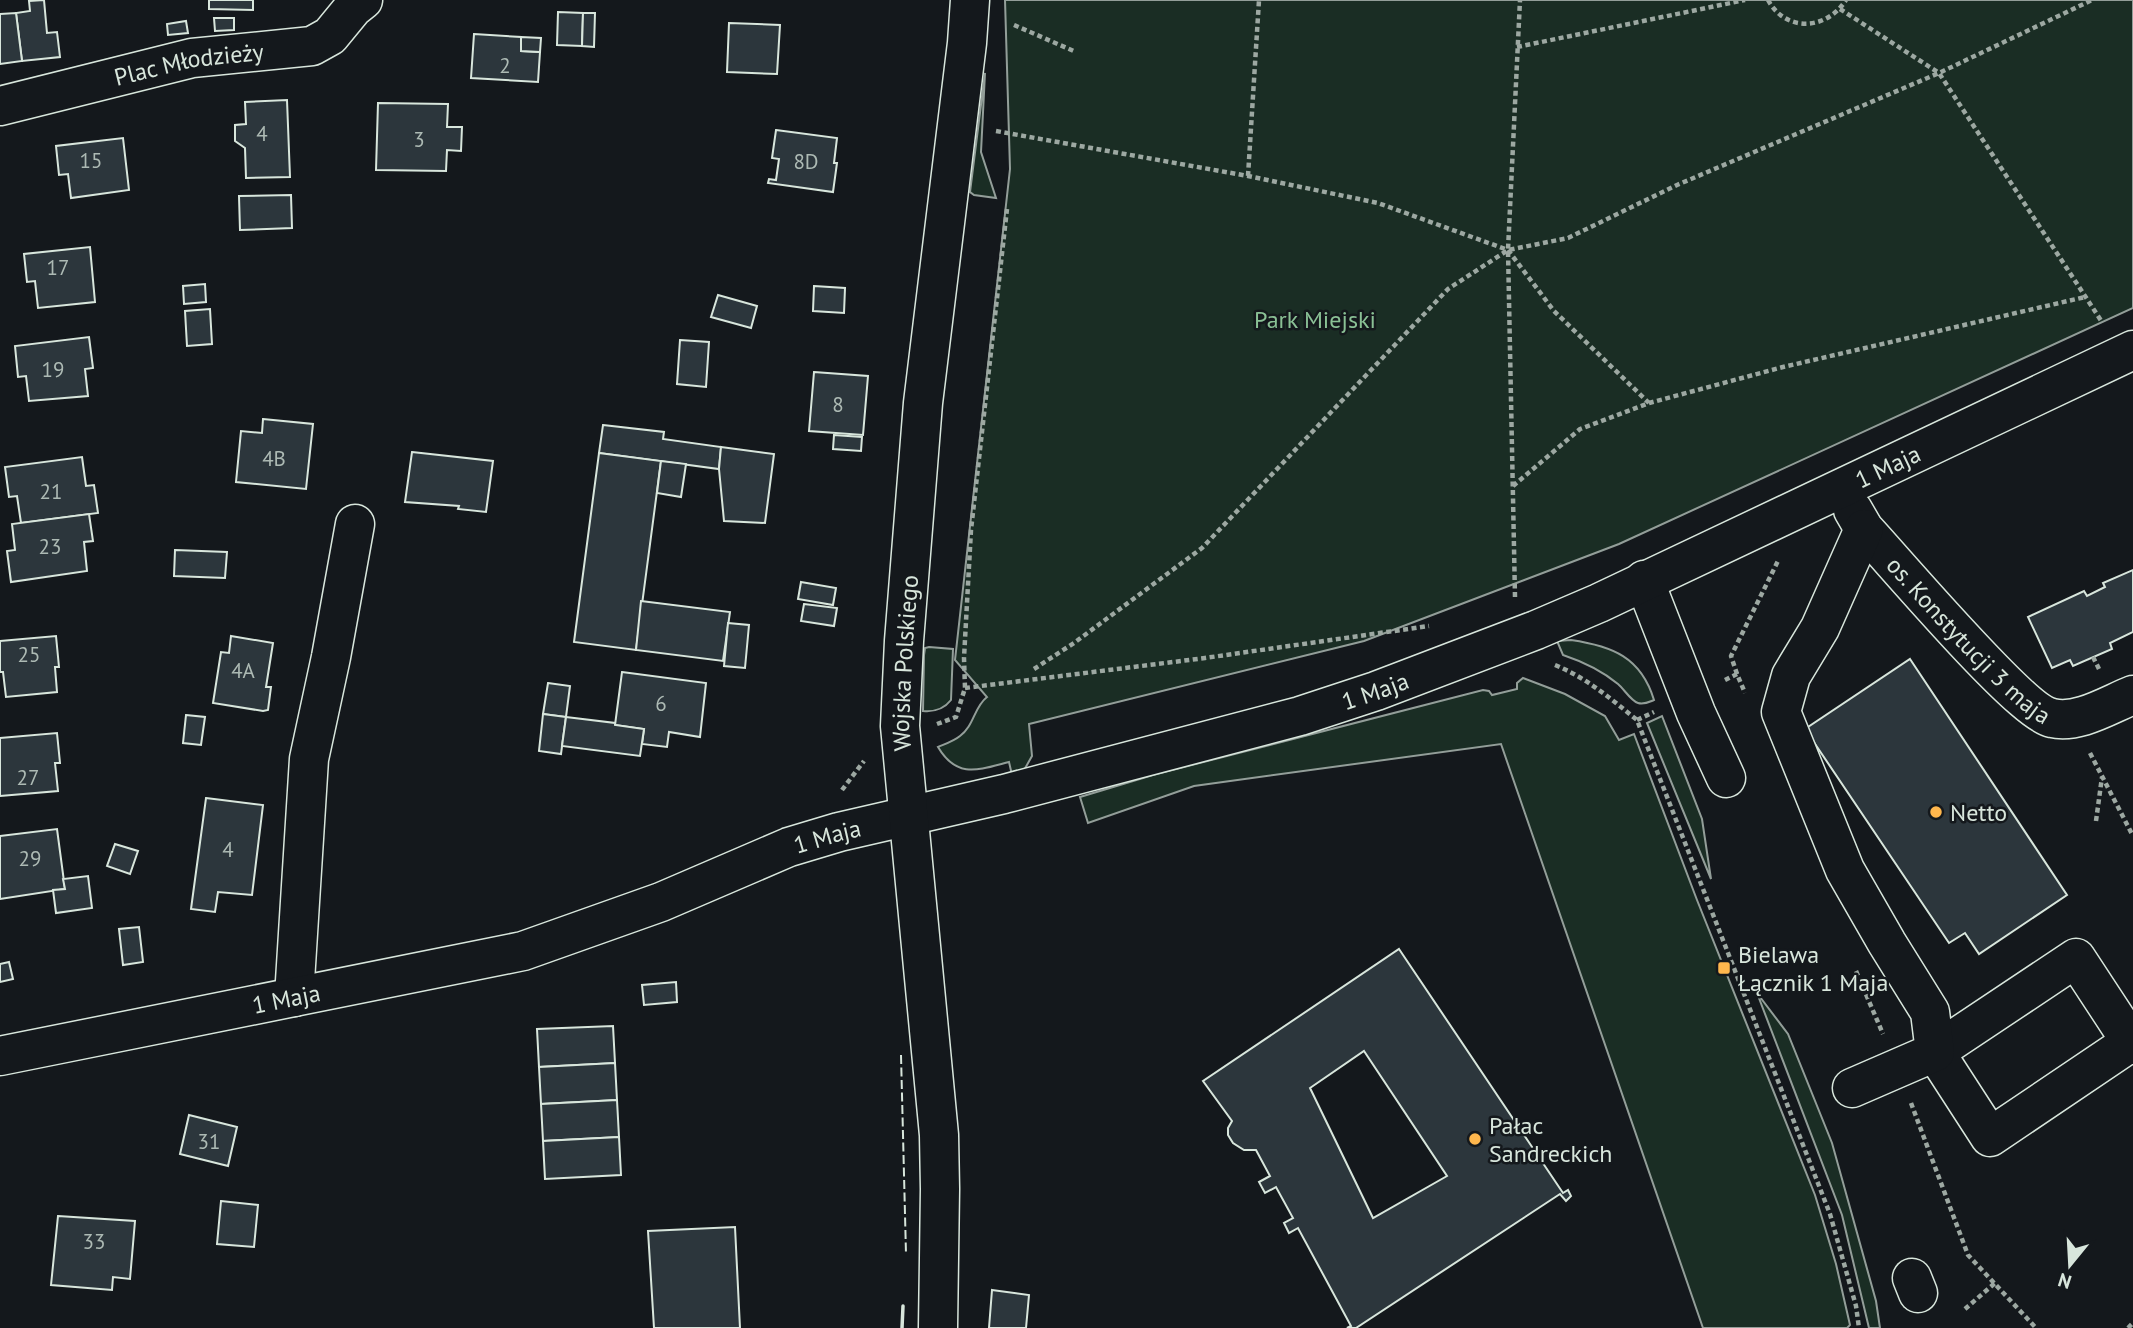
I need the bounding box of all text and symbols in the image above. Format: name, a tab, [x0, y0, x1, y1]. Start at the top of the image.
street label: Plac Młodzieży	[111, 35, 265, 92]
house number: 2	[499, 52, 511, 79]
house number: 4	[256, 120, 268, 147]
house number: 3	[413, 126, 425, 153]
house number: 15	[80, 147, 102, 174]
house number: 8D	[793, 148, 819, 175]
house number: 17	[47, 254, 69, 281]
park label: Park Miejski	[1254, 304, 1376, 335]
house number: 19	[42, 356, 64, 383]
house number: 8	[832, 391, 844, 418]
street label: 1 Maja	[1850, 438, 1925, 495]
house number: 4B	[262, 445, 286, 472]
house number: 21	[40, 478, 62, 505]
house number: 23	[39, 533, 61, 560]
street label: os. Konstytucji 3 maja	[1880, 550, 2056, 731]
street label: Wojska Polskiego	[884, 574, 925, 752]
house number: 25	[18, 641, 40, 668]
house number: 4A	[231, 657, 256, 684]
street label: 1 Maja	[1338, 665, 1413, 717]
house number: 6	[655, 690, 667, 717]
house number: 27	[17, 764, 39, 791]
place label: Netto	[1950, 797, 2007, 828]
marker: Netto	[1928, 804, 1944, 820]
street label: 1 Maja	[790, 812, 864, 860]
house number: 4	[222, 836, 234, 863]
house number: 29	[19, 845, 41, 872]
place label: Bielawa Łącznik 1 Maja	[1738, 939, 1888, 998]
marker: Bielawa Łącznik 1 Maja	[1716, 960, 1732, 976]
street label: 1 Maja	[250, 977, 323, 1020]
place label: Pałac Sandreckich	[1489, 1110, 1612, 1169]
house number: 31	[198, 1128, 220, 1155]
marker: Pałac Sandreckich	[1467, 1131, 1483, 1147]
house number: 33	[83, 1228, 105, 1255]
north arrow	[2035, 1230, 2105, 1300]
text: N	[2055, 1268, 2074, 1295]

